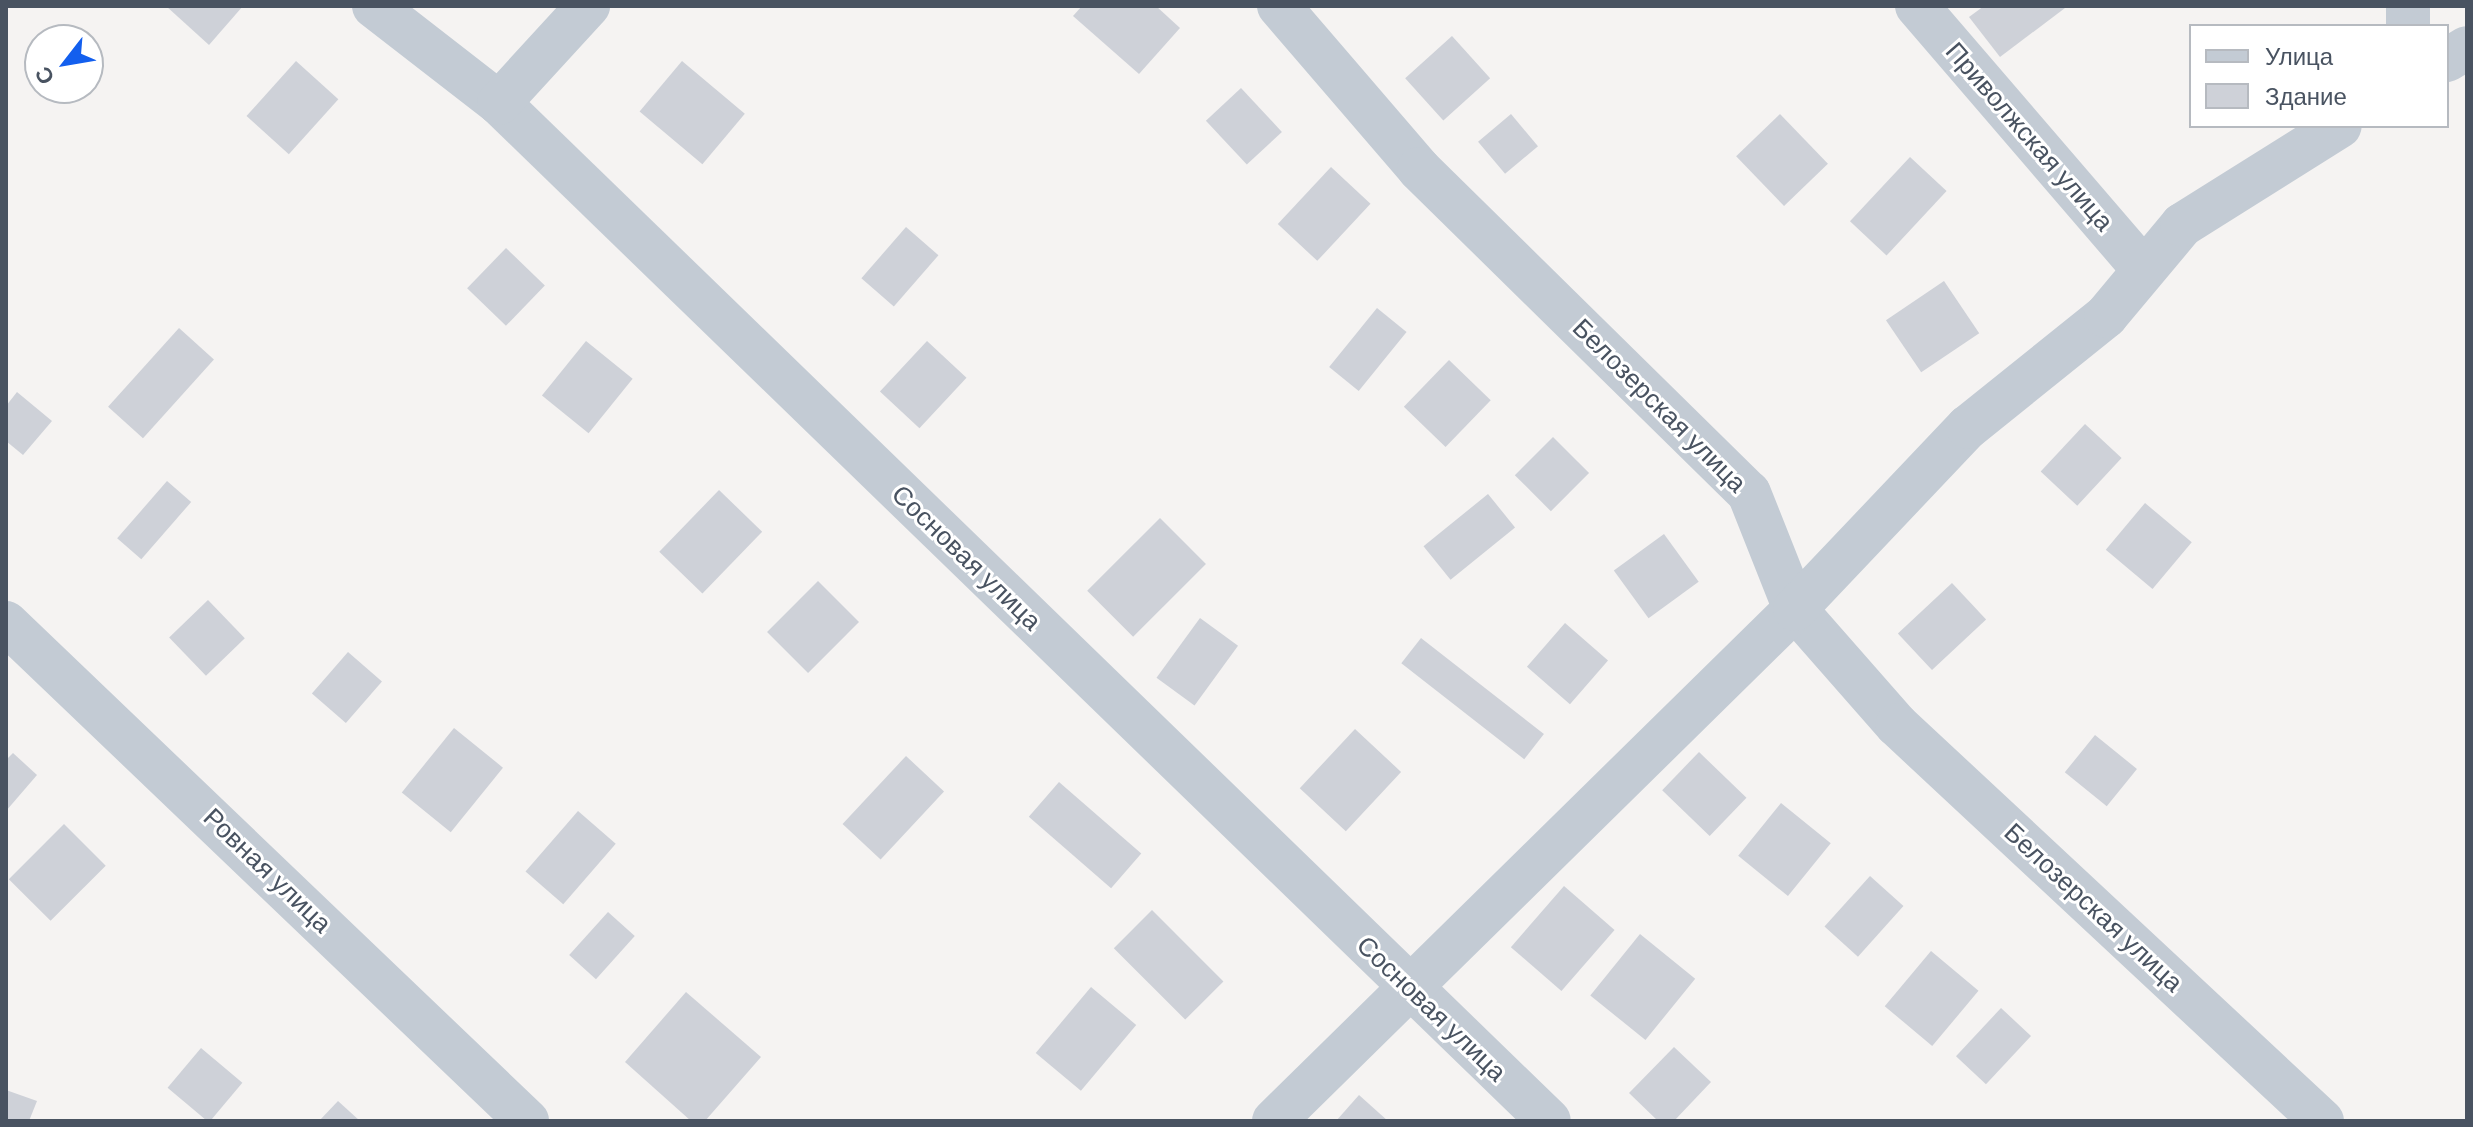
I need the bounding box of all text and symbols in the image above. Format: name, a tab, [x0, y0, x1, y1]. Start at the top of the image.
north arrow	[24, 24, 104, 104]
legend	[2189, 24, 2449, 128]
street label: Приволжская улица	[1939, 36, 2119, 238]
text: Улица	[2265, 41, 2333, 72]
text: С	[28, 61, 61, 90]
text: Здание	[2265, 81, 2347, 112]
street label: Белозерская улица	[1566, 313, 1752, 499]
street label: Сосновая улица	[885, 479, 1047, 637]
street label: Ровная улица	[197, 802, 337, 940]
street label: Белозерская улица	[1997, 817, 2189, 999]
street label: Сосновая улица	[1350, 930, 1512, 1088]

